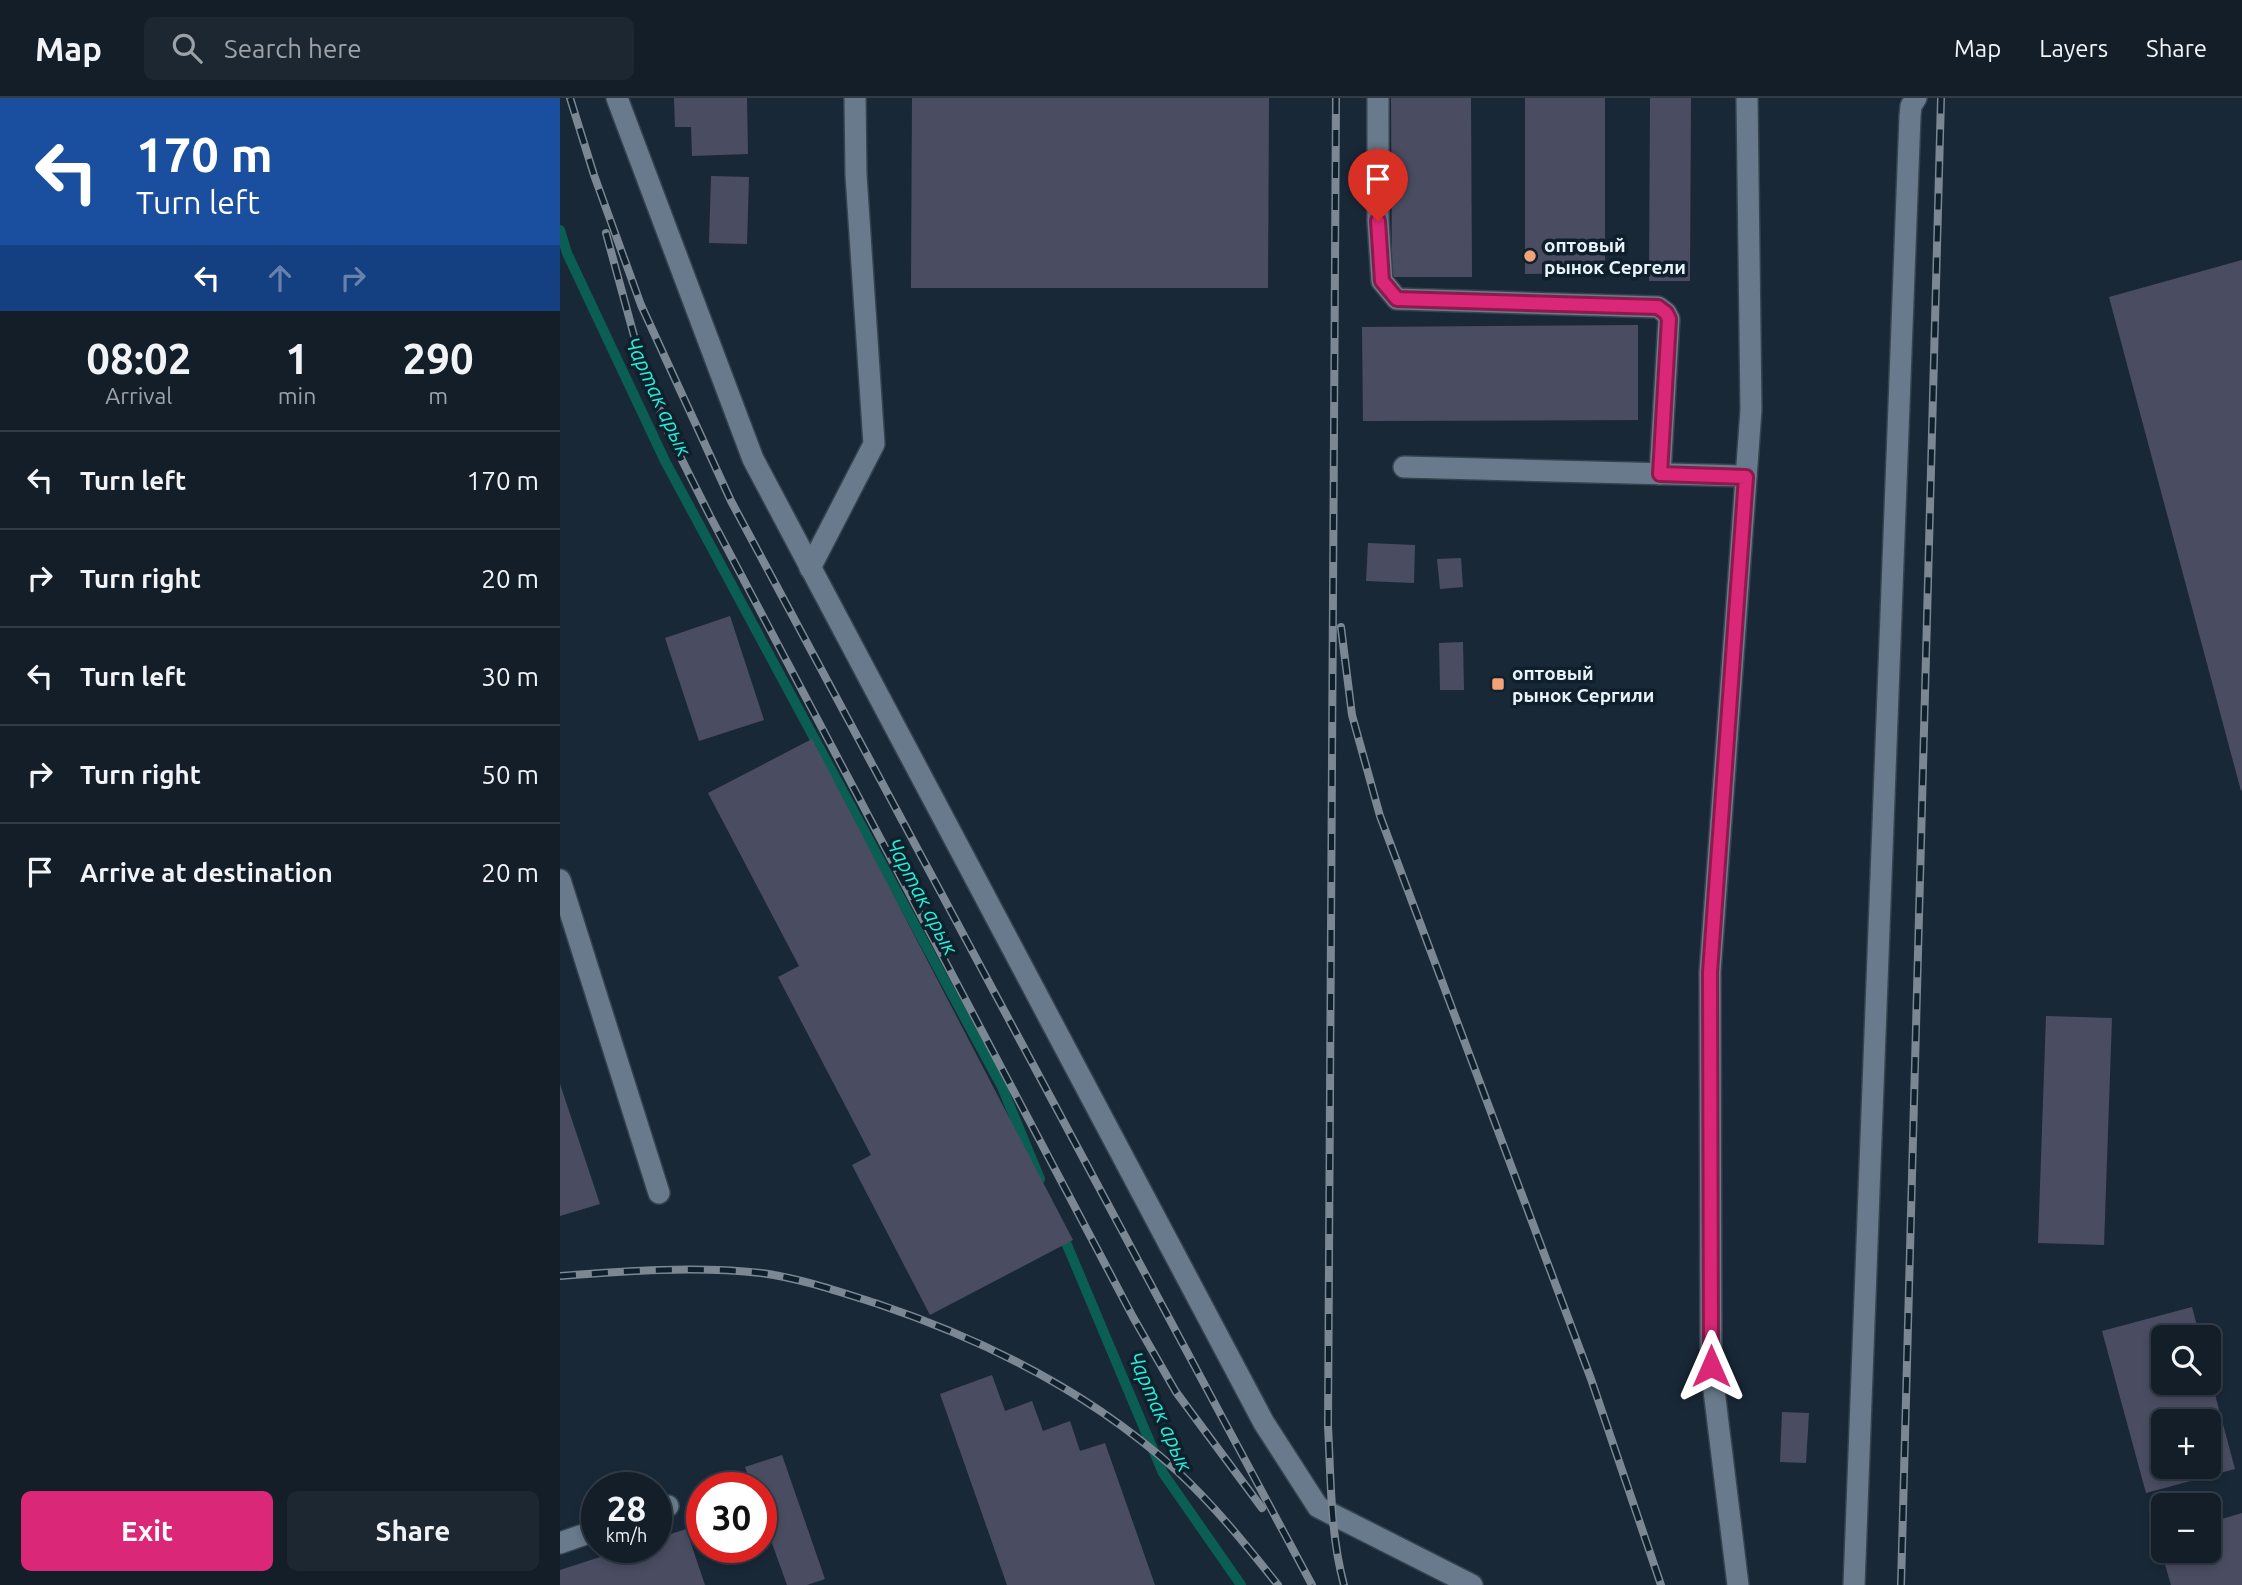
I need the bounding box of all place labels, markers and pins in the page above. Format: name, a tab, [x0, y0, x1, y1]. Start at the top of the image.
pin	[1348, 149, 1408, 221]
place label: оптовый рынок Сергели	[1544, 234, 1686, 278]
marker: оптовый рынок Сергели	[1522, 248, 1538, 264]
place label: оптовый рынок Сергили	[1512, 662, 1654, 706]
marker: оптовый рынок Сергили	[1490, 676, 1506, 692]

